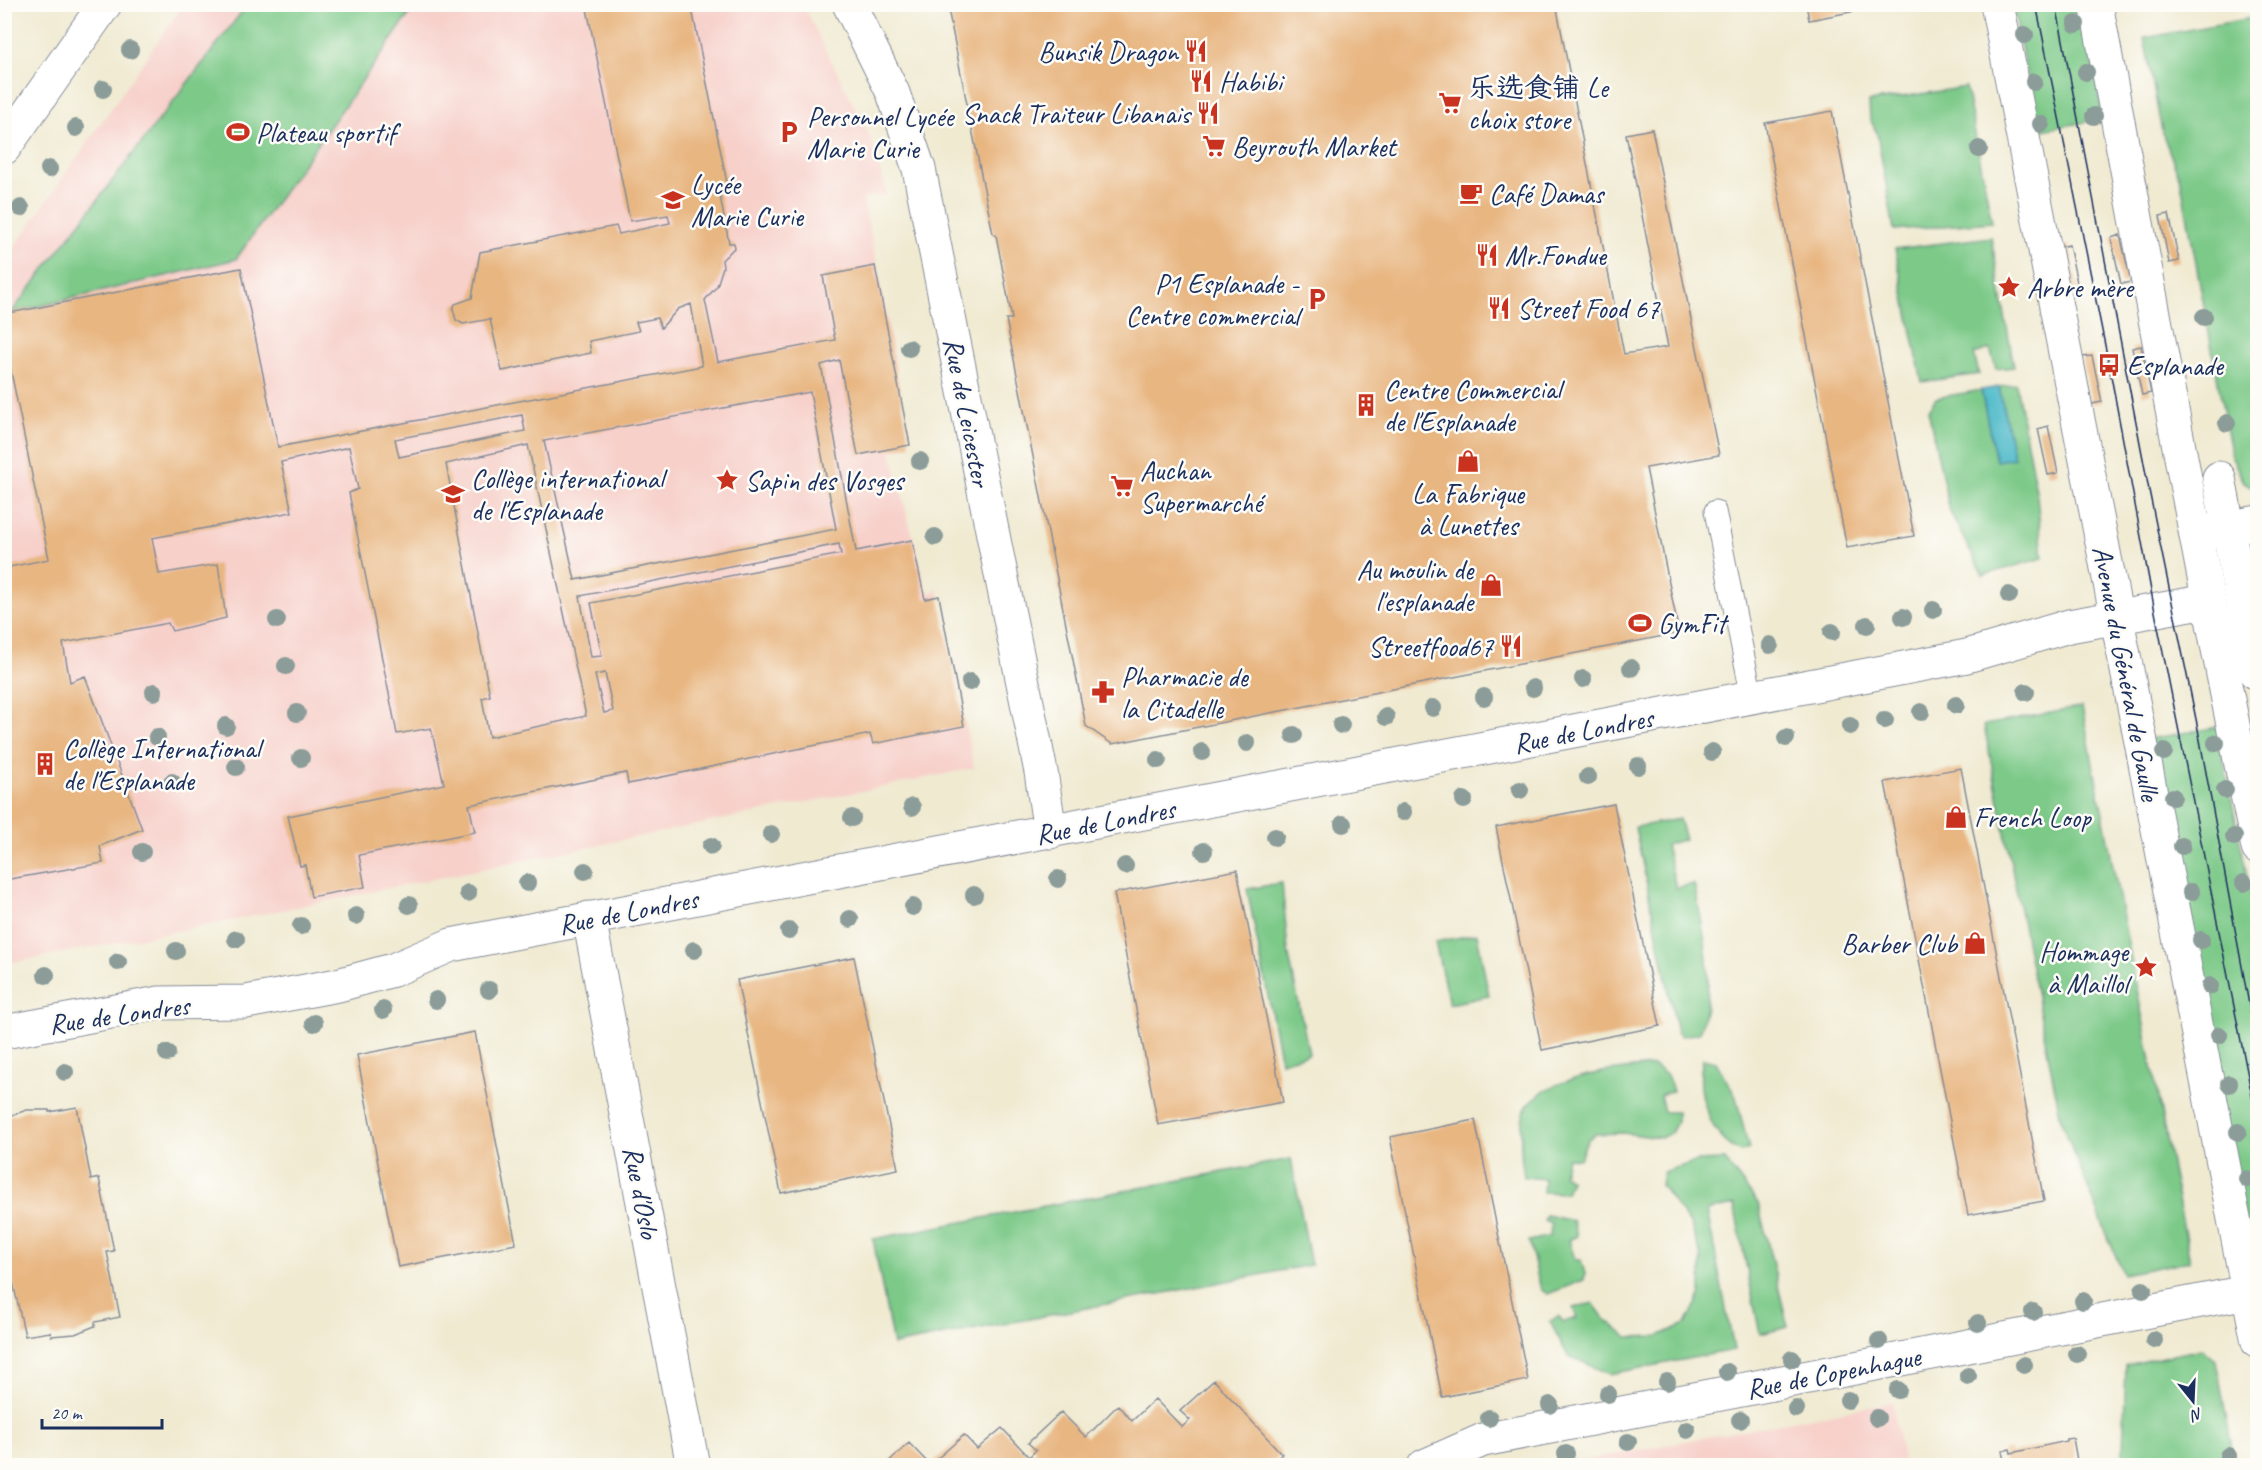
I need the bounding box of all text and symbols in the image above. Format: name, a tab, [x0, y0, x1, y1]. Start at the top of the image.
place label: Bunsik Dragon	[1038, 34, 1179, 69]
restaurant icon: Bunsik Dragon	[1183, 38, 1209, 64]
place label: Habibi	[1219, 64, 1286, 99]
restaurant icon: Habibi	[1188, 68, 1214, 94]
place label: 乐选食铺 Le choix store	[1468, 70, 1610, 137]
supermarket icon: 乐选食铺 Le choix store	[1437, 90, 1463, 116]
place label: Snack Traiteur Libanais	[962, 96, 1192, 131]
place label: Personnel Lycée Marie Curie	[807, 99, 955, 166]
restaurant icon: Snack Traiteur Libanais	[1195, 100, 1221, 126]
place label: Plateau sportif	[256, 115, 402, 150]
sports icon: Plateau sportif	[225, 119, 251, 145]
parking icon: Personnel Lycée Marie Curie	[776, 119, 802, 145]
place label: Beyrouth Market	[1232, 129, 1398, 164]
supermarket icon: Beyrouth Market	[1201, 133, 1227, 159]
place label: Lycée Marie Curie	[691, 167, 805, 234]
place label: Café Damas	[1489, 176, 1606, 211]
cafe icon: Café Damas	[1458, 180, 1484, 206]
school or university icon: Lycée Marie Curie	[660, 187, 686, 213]
place label: Mr.Fondue	[1505, 238, 1608, 273]
restaurant icon: Mr.Fondue	[1474, 242, 1500, 268]
place label: P1 Esplanade - Centre commercial	[1126, 266, 1304, 333]
place label: Arbre mère	[2027, 270, 2135, 305]
place icon: Arbre mère	[1996, 274, 2022, 300]
parking icon: P1 Esplanade - Centre commercial	[1304, 286, 1330, 312]
place label: Street Food 67	[1517, 291, 1661, 326]
restaurant icon: Street Food 67	[1486, 295, 1512, 321]
street label: Rue de Leicester	[936, 335, 999, 491]
place label: Esplanade	[2127, 348, 2225, 383]
bus stop icon: Esplanade	[2096, 352, 2122, 378]
place label: Centre Commercial de l'Esplanade	[1384, 372, 1566, 439]
building icon: Centre Commercial de l'Esplanade	[1353, 392, 1379, 418]
shop icon: La Fabrique à Lunettes	[1455, 448, 1481, 474]
place label: Auchan Supermarché	[1140, 453, 1266, 520]
place label: Collège international de l'Esplanade	[471, 461, 669, 528]
place label: Sapin des Vosges	[745, 463, 906, 498]
place icon: Sapin des Vosges	[714, 467, 740, 493]
supermarket icon: Auchan Supermarché	[1109, 473, 1135, 499]
place label: La Fabrique à Lunettes	[1412, 476, 1526, 543]
school or university icon: Collège international de l'Esplanade	[440, 481, 466, 507]
street label: Avenue du Général de Gaulle	[2085, 543, 2169, 805]
place label: Au moulin de l'esplanade	[1357, 552, 1475, 619]
shop icon: Au moulin de l'esplanade	[1478, 572, 1504, 598]
place label: GymFit	[1658, 606, 1730, 641]
sports icon: GymFit	[1627, 610, 1653, 636]
place label: Streetfood67	[1368, 629, 1494, 664]
restaurant icon: Streetfood67	[1498, 633, 1524, 659]
place label: Pharmacie de la Citadelle	[1121, 659, 1250, 726]
pharmacy icon: Pharmacie de la Citadelle	[1090, 679, 1116, 705]
street label: Rue de Londres	[1510, 699, 1658, 761]
place label: Collège International de l'Esplanade	[63, 731, 265, 798]
building icon: Collège International de l'Esplanade	[32, 751, 58, 777]
street label: Rue de Londres	[1032, 790, 1180, 852]
place label: French Loop	[1974, 800, 2092, 835]
shop icon: French Loop	[1943, 804, 1969, 830]
street label: Rue de Londres	[555, 880, 703, 942]
place label: Barber Club	[1841, 926, 1959, 961]
shop icon: Barber Club	[1962, 930, 1988, 956]
place label: Hommage à Maillol	[2039, 934, 2133, 1001]
place icon: Hommage à Maillol	[2133, 954, 2159, 980]
street label: Rue de Londres	[47, 987, 194, 1042]
street label: Rue d'Oslo	[615, 1143, 668, 1243]
street label: Rue de Copenhague	[1743, 1338, 1925, 1407]
north arrow	[2163, 1371, 2223, 1431]
scale bar	[42, 1392, 162, 1430]
text: 20 m	[51, 1402, 84, 1424]
text: N	[2187, 1403, 2205, 1426]

